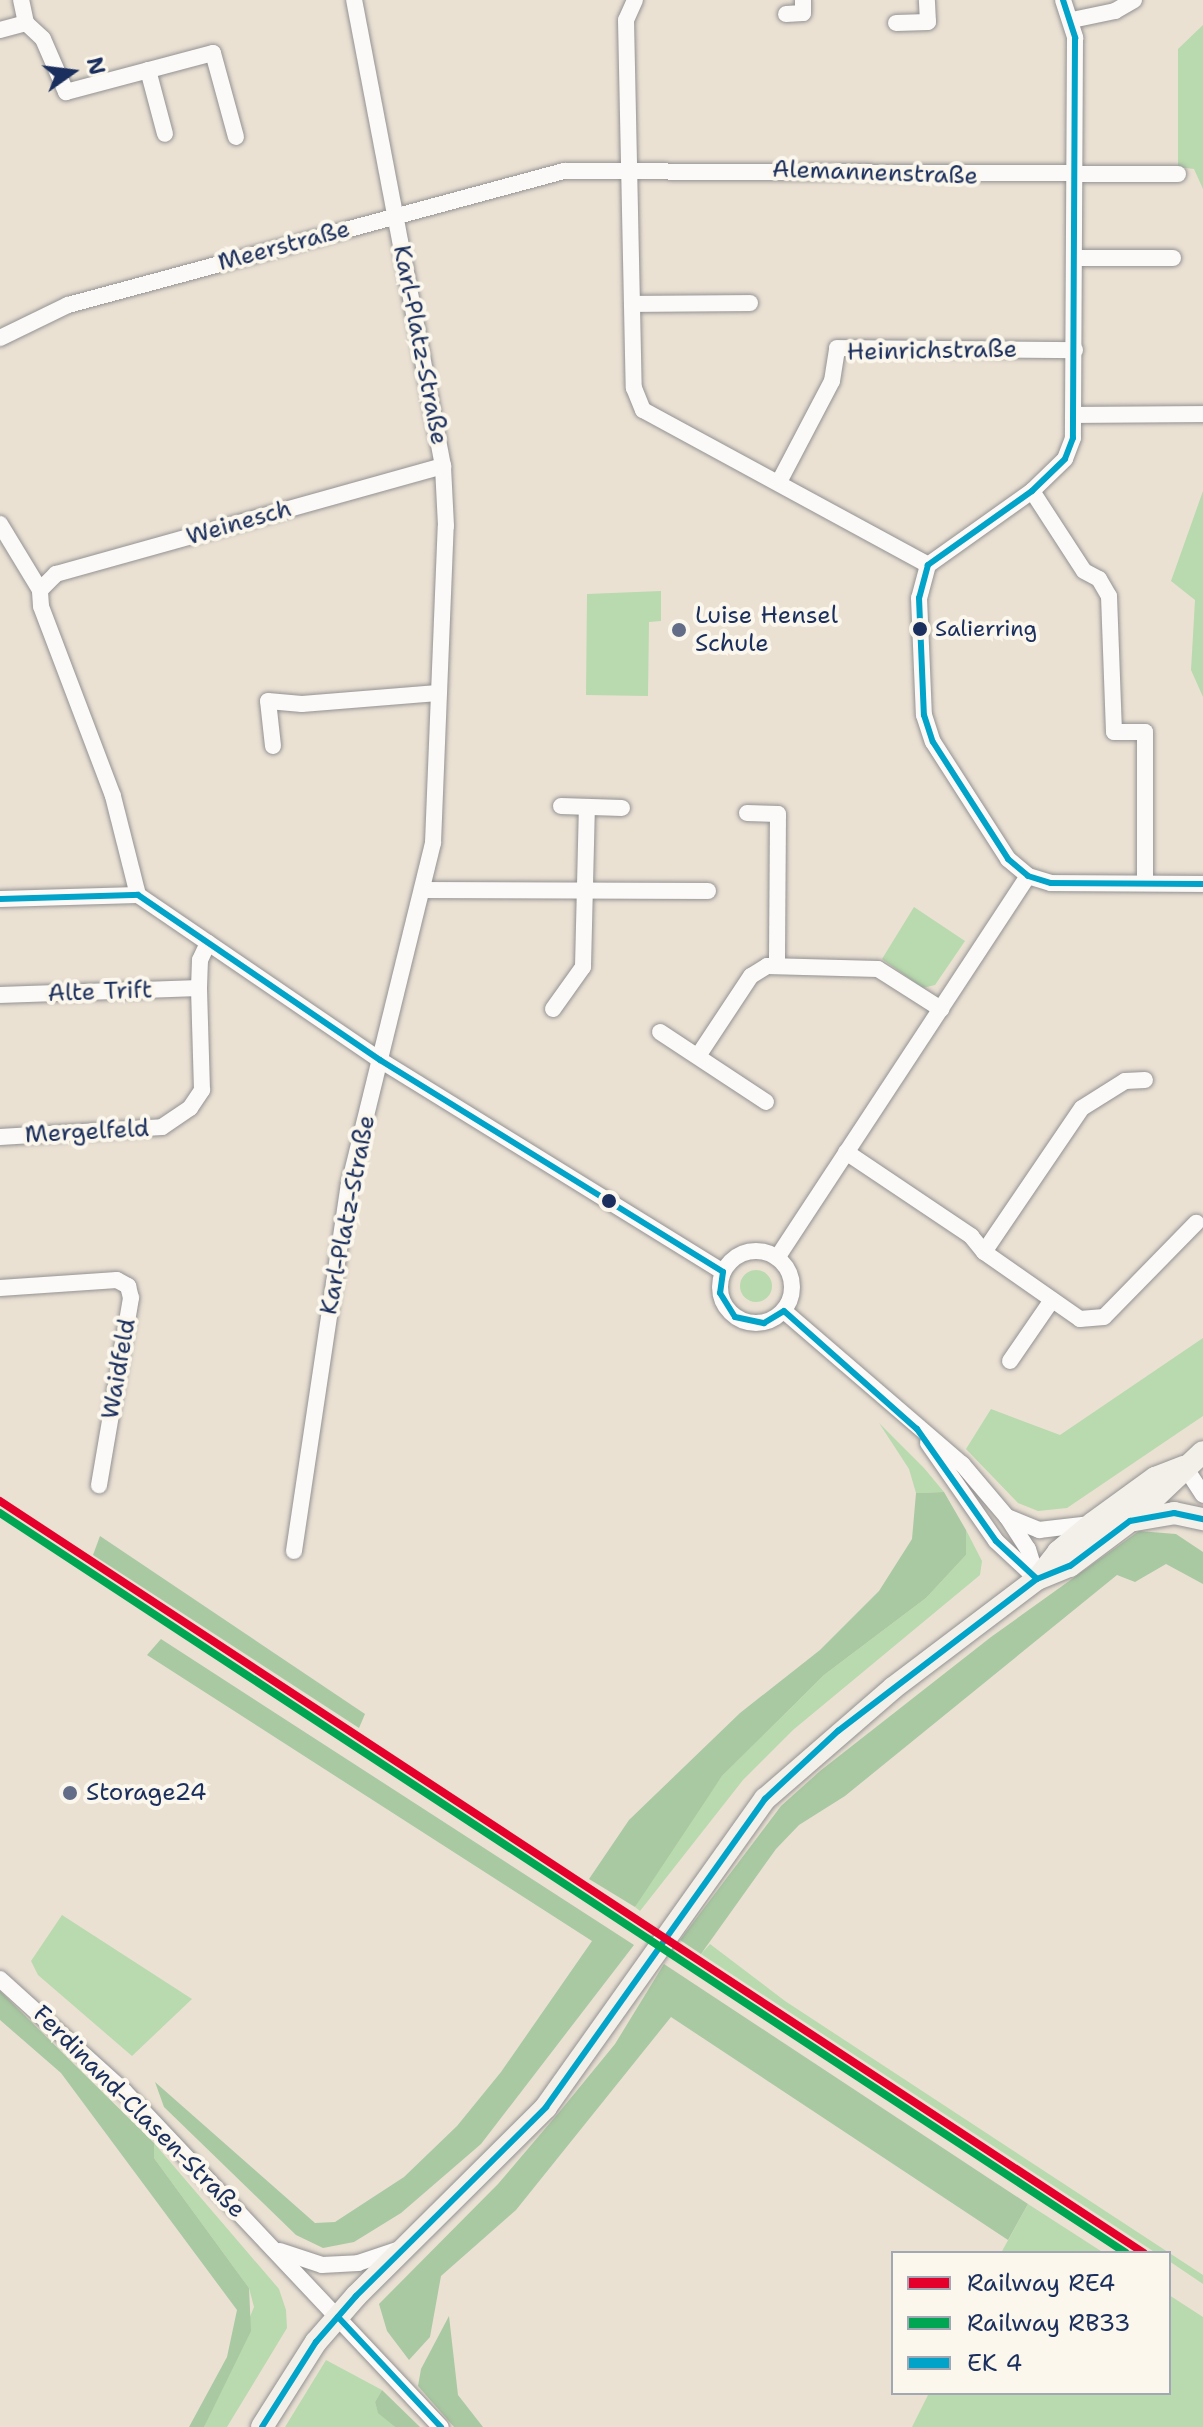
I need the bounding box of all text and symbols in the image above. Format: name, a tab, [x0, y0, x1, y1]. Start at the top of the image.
north arrow	[32, 32, 112, 112]
text: N	[80, 54, 112, 78]
street label: Alemannenstraße	[772, 155, 978, 191]
street label: Meerstraße	[215, 215, 353, 277]
street label: Karl-Platz-Straße	[387, 243, 453, 447]
street label: Heinrichstraße	[847, 335, 1017, 367]
street label: Weinesch	[183, 494, 295, 552]
place label: Luise Hensel Schule	[695, 602, 838, 658]
place label: Salierring	[935, 616, 1037, 642]
marker: Luise Hensel Schule	[670, 621, 688, 639]
marker: Salierring	[912, 621, 928, 637]
street label: Alte Trift	[47, 976, 153, 1008]
street label: Karl-Platz-Straße	[315, 1113, 381, 1317]
street label: Mergelfeld	[24, 1114, 150, 1150]
unlabelled marker	[601, 1193, 617, 1209]
street label: Waidfeld	[96, 1316, 142, 1422]
place label: Storage24	[86, 1779, 207, 1807]
marker: Storage24	[61, 1784, 79, 1802]
street label: Ferdinand-Clasen-Straße	[27, 2000, 251, 2224]
legend	[891, 2251, 1171, 2395]
text: Railway RE4	[967, 2267, 1115, 2299]
text: Railway RB33	[967, 2307, 1131, 2339]
text: EK 4	[967, 2347, 1022, 2379]

